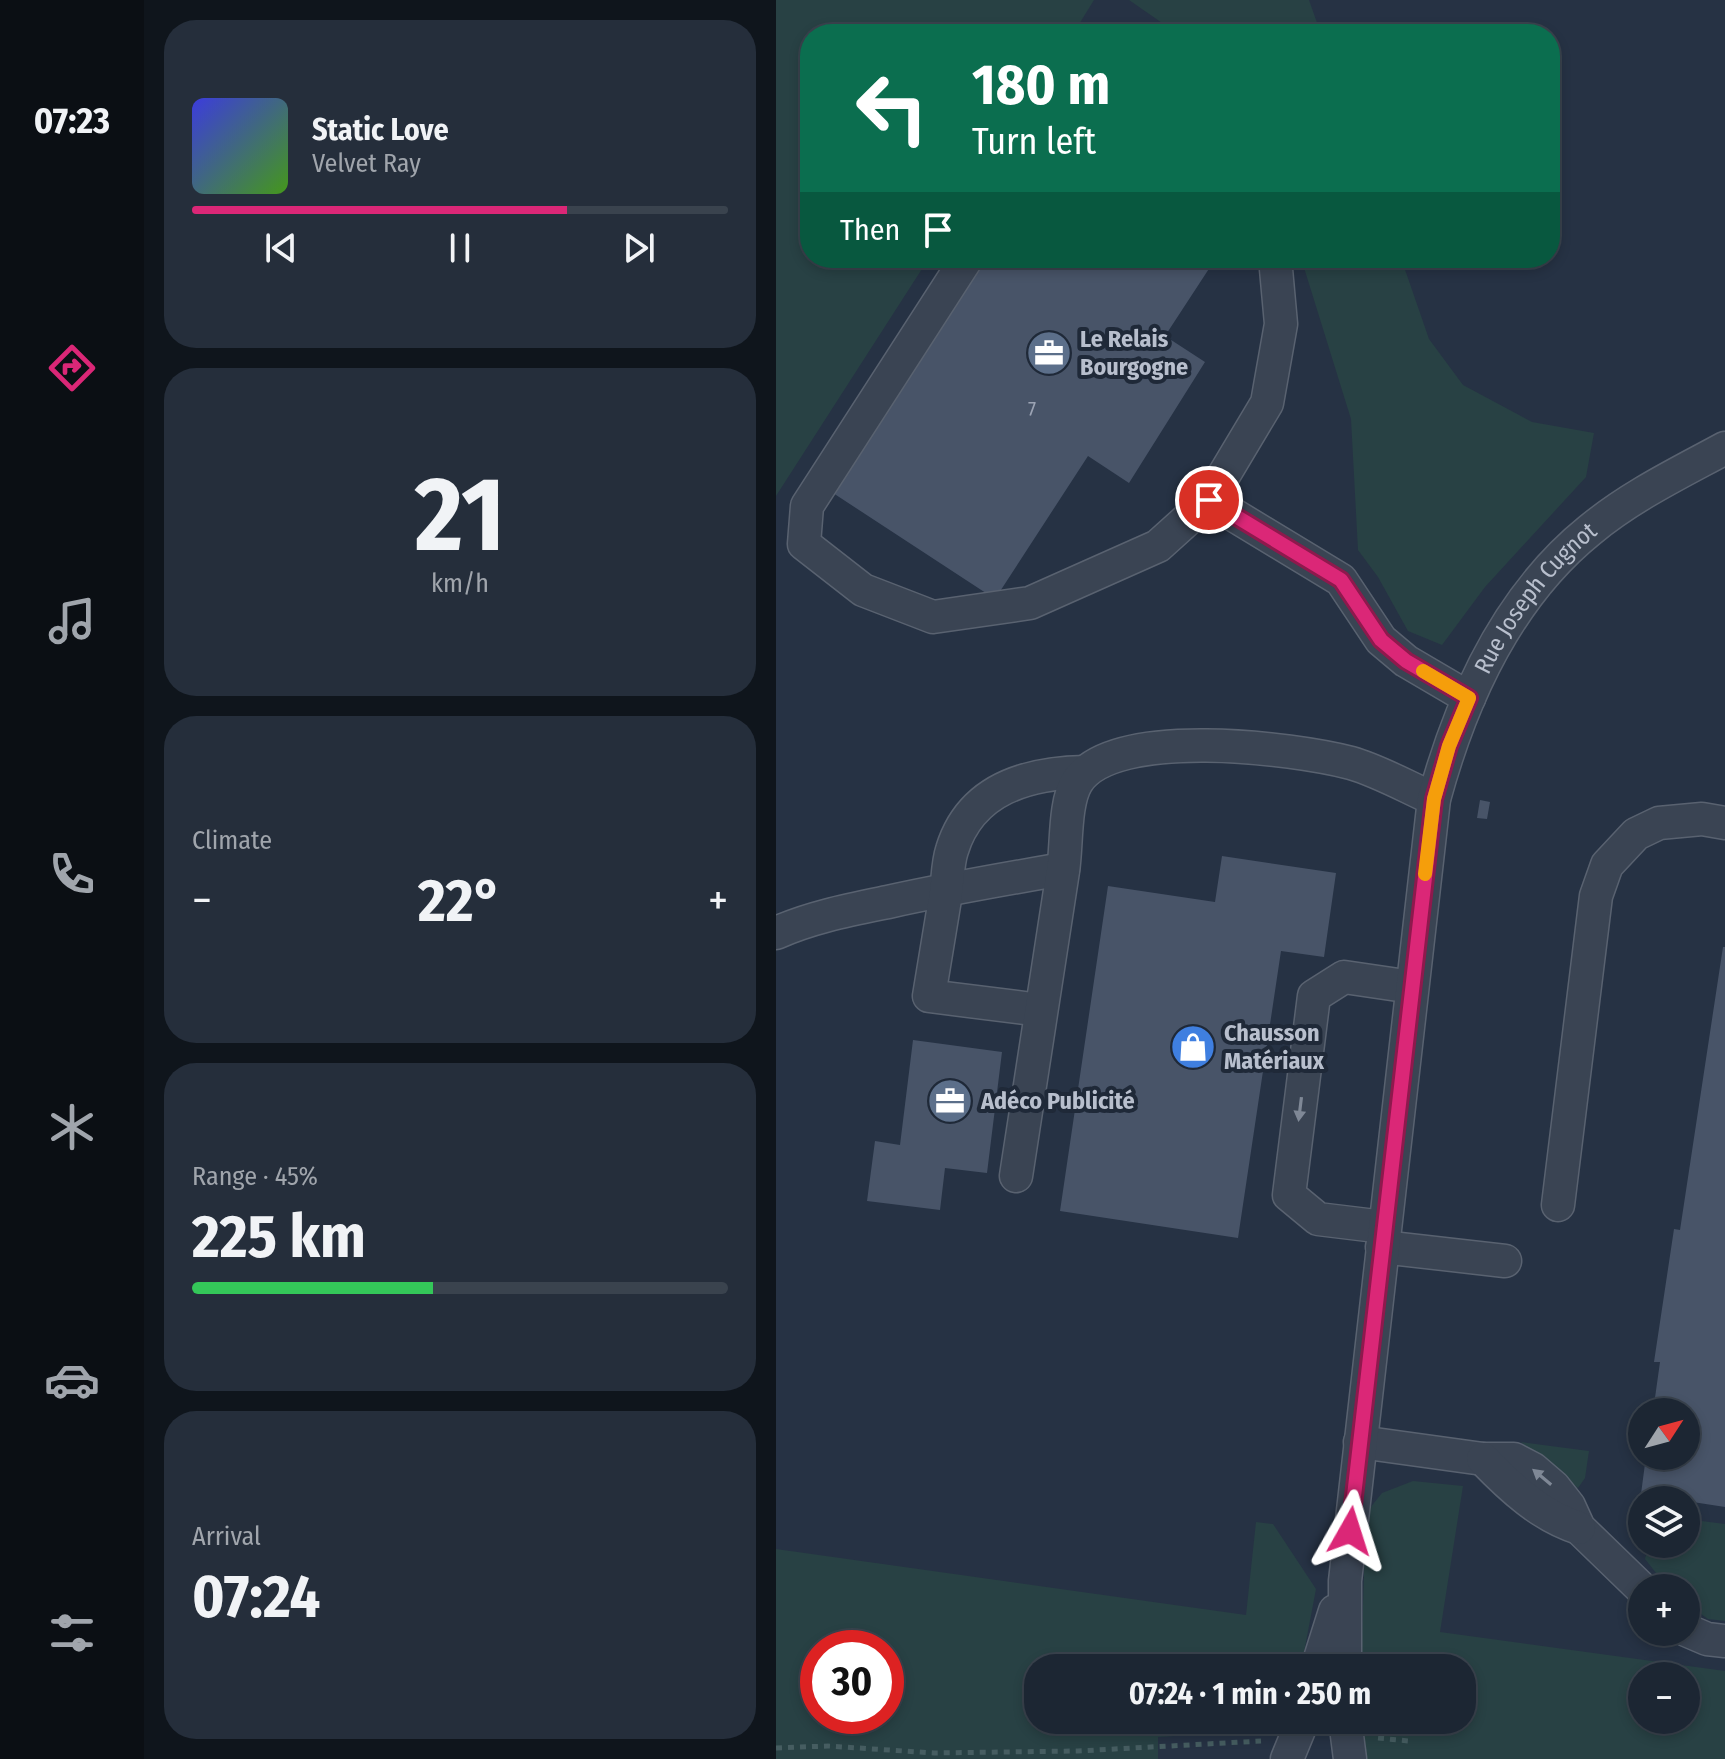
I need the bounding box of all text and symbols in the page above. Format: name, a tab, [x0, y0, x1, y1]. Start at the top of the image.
text: 180 m	[972, 52, 1110, 119]
icon: left	[840, 56, 944, 160]
text: 07:23	[34, 99, 110, 143]
text: Static Love	[312, 112, 449, 148]
text: Turn left	[972, 120, 1096, 164]
text: Velvet Ray	[312, 148, 421, 179]
icon: arrive	[916, 208, 960, 252]
text: Then	[840, 212, 900, 248]
icon: previous	[259, 226, 303, 270]
icon: pause	[438, 226, 482, 270]
icon: next	[617, 226, 661, 270]
place label: Le Relais Bourgogne	[1080, 325, 1188, 381]
office icon: Le Relais Bourgogne	[1025, 329, 1073, 377]
icon: directions	[44, 340, 100, 396]
house number: 7	[1028, 397, 1036, 421]
text: 21	[415, 453, 505, 578]
pin	[1175, 466, 1243, 534]
icon: arrive	[1187, 478, 1231, 522]
street label: Rue Joseph Cugnot	[1469, 516, 1602, 678]
text: km/h	[431, 568, 489, 599]
icon: music	[44, 593, 100, 649]
text: Climate	[192, 825, 272, 856]
icon: phone	[44, 846, 100, 902]
text: 22°	[418, 865, 502, 937]
text: −	[192, 874, 212, 927]
text: +	[708, 874, 728, 927]
place label: Chausson Matériaux	[1224, 1019, 1325, 1075]
shop icon: Chausson Matériaux	[1169, 1023, 1217, 1071]
office icon: Adéco Publicité	[926, 1077, 974, 1125]
place label: Adéco Publicité	[980, 1087, 1135, 1115]
one-way arrow	[1293, 1097, 1306, 1122]
icon: climate	[44, 1099, 100, 1155]
text: Range · 45%	[192, 1161, 318, 1192]
text: 225 km	[192, 1201, 366, 1273]
icon: car	[44, 1352, 100, 1408]
north arrow	[1628, 1398, 1700, 1470]
map controls	[1628, 1398, 1700, 1734]
one-way arrow	[1532, 1469, 1552, 1486]
button: layers	[1628, 1486, 1700, 1558]
position arrow	[1308, 1489, 1392, 1573]
text: Arrival	[192, 1521, 261, 1552]
text: 07:24	[192, 1561, 320, 1633]
button: +	[1628, 1574, 1700, 1646]
icon: filters	[44, 1605, 100, 1661]
speed limit sign: 30	[800, 1630, 904, 1734]
button: −	[1628, 1662, 1700, 1734]
text: 07:24 · 1 min · 250 m	[1129, 1676, 1371, 1712]

